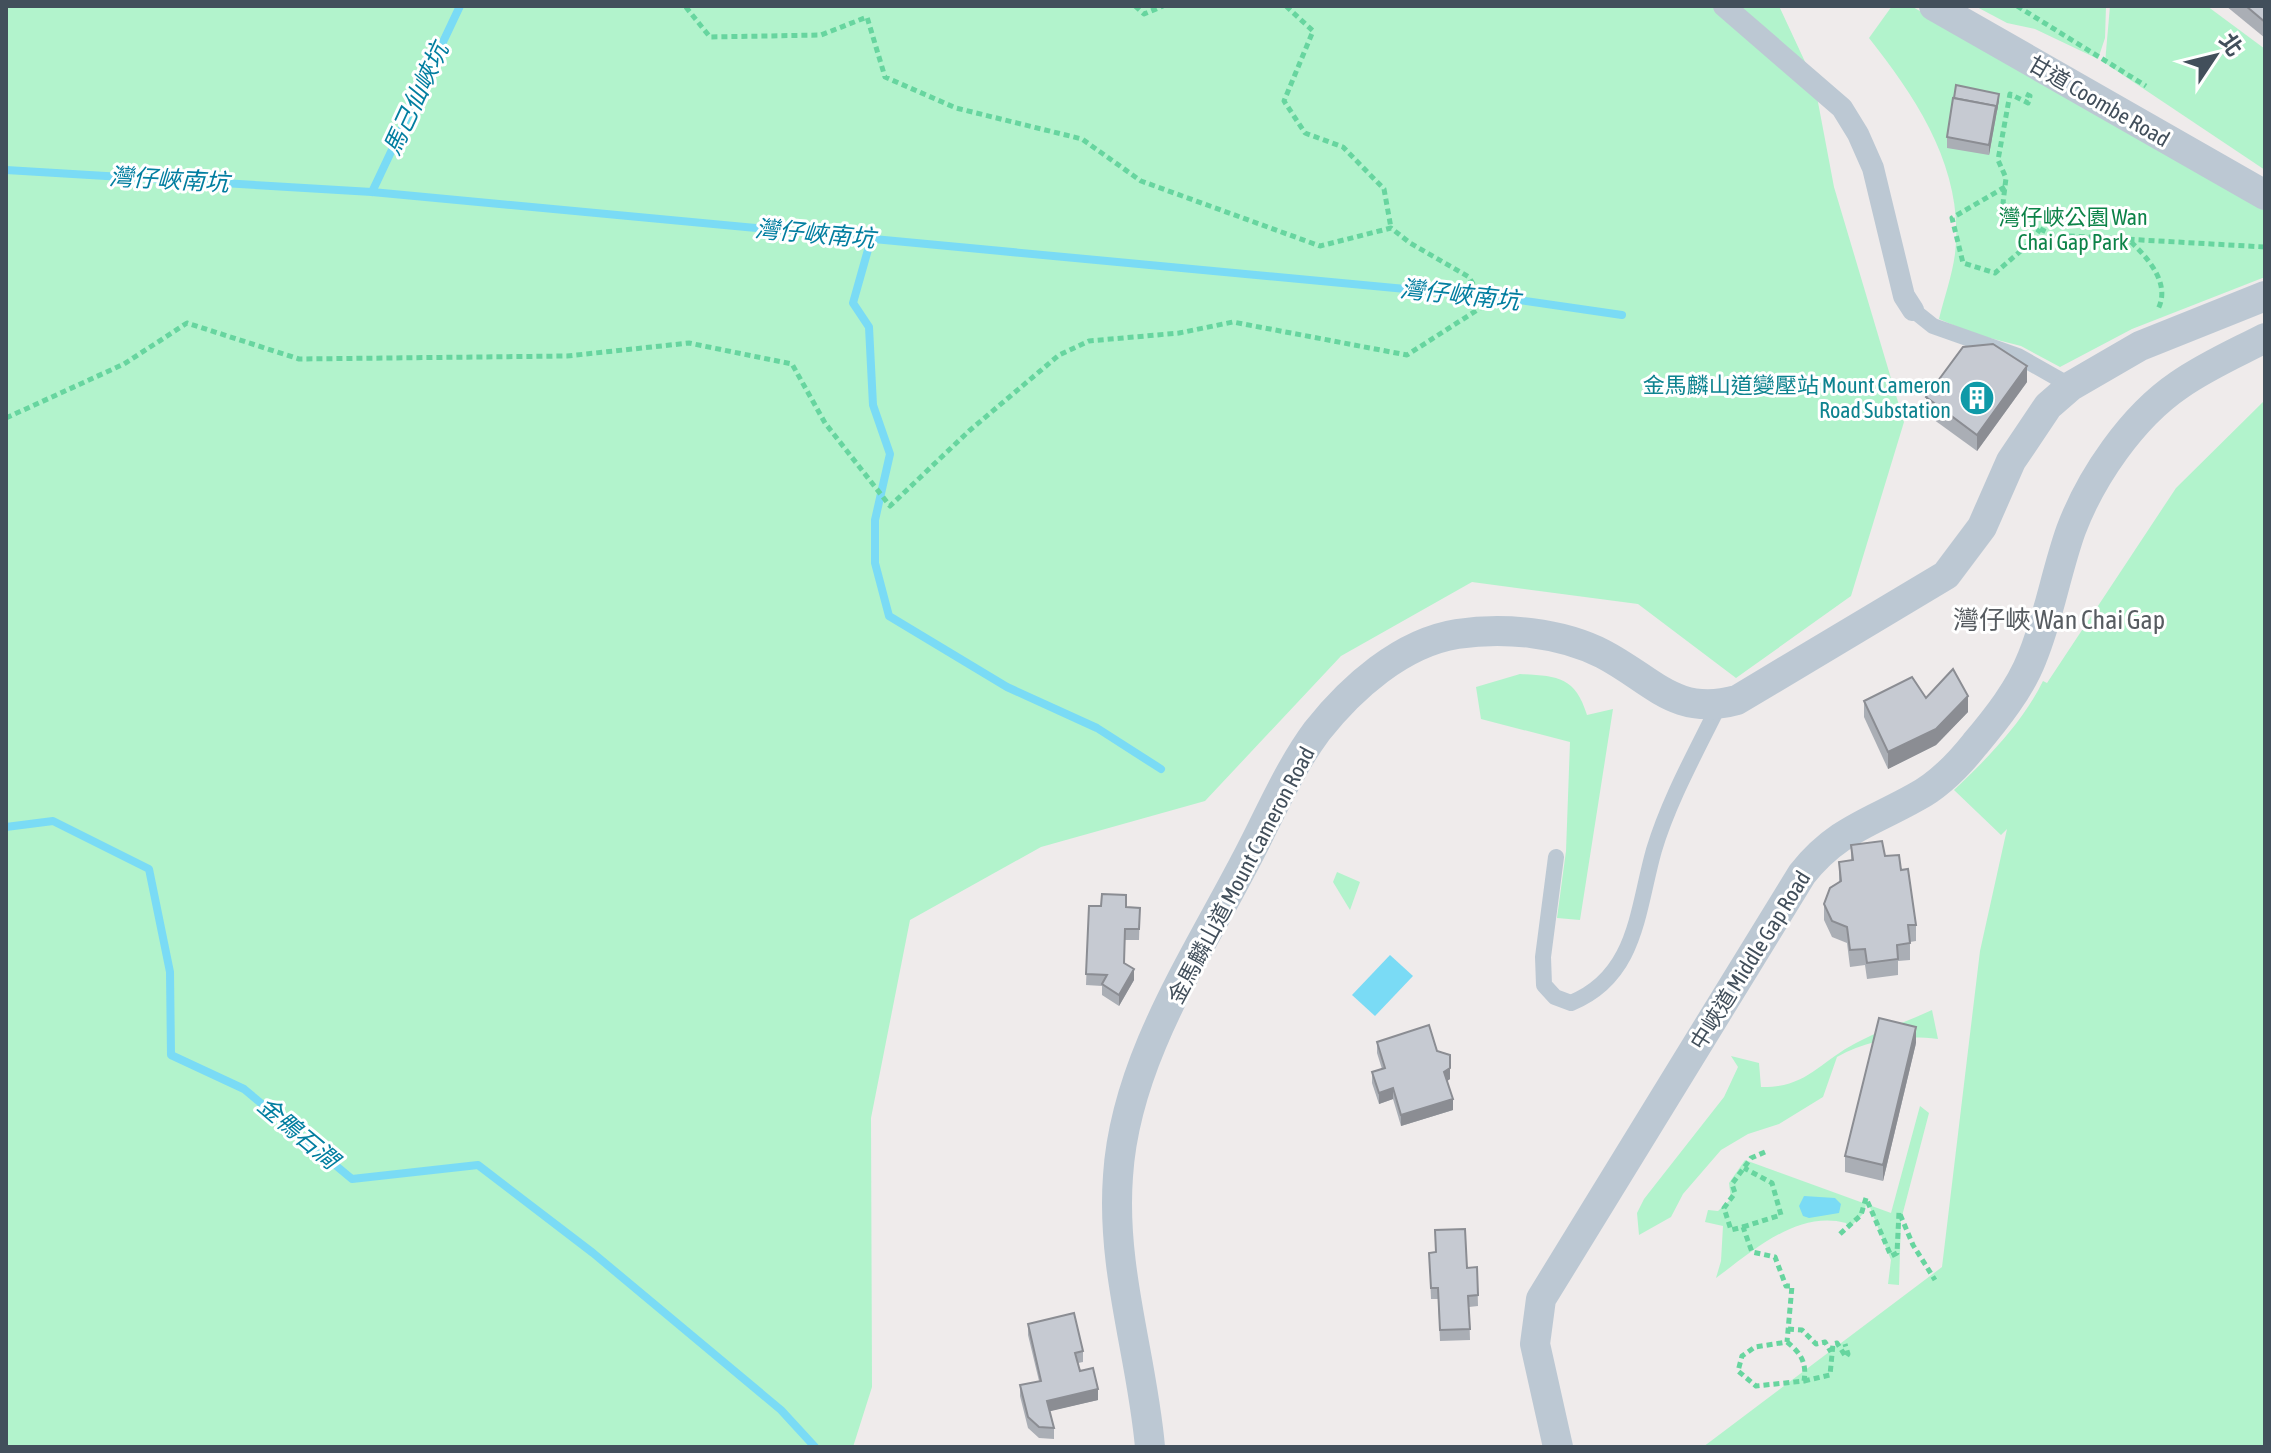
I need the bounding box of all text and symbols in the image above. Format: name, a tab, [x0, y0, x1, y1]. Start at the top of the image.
north arrow	[2175, 16, 2255, 96]
text: 北	[2214, 28, 2248, 61]
water label: 馬己仙峽坑	[378, 36, 454, 159]
street label: 甘道 Coombe Road	[2024, 50, 2174, 152]
water label: 灣仔峽南坑	[108, 163, 233, 196]
park label: 灣仔峽公園 Wan Chai Gap Park	[1998, 204, 2148, 255]
water label: 灣仔峽南坑	[754, 215, 879, 252]
water label: 灣仔峽南坑	[1399, 275, 1524, 315]
place label: 金馬麟山道變壓站 Mount Cameron Road Substation	[1643, 372, 1951, 423]
building icon: 金馬麟山道變壓站 Mount Cameron Road Substation	[1958, 379, 1996, 417]
district label: 灣仔峽 Wan Chai Gap	[1953, 605, 2165, 635]
street label: 金馬麟山道 Mount Cameron Road	[1162, 742, 1320, 1008]
street label: 中峽道 Middle Gap Road	[1684, 866, 1816, 1054]
water label: 金鴨石澗	[253, 1091, 346, 1176]

